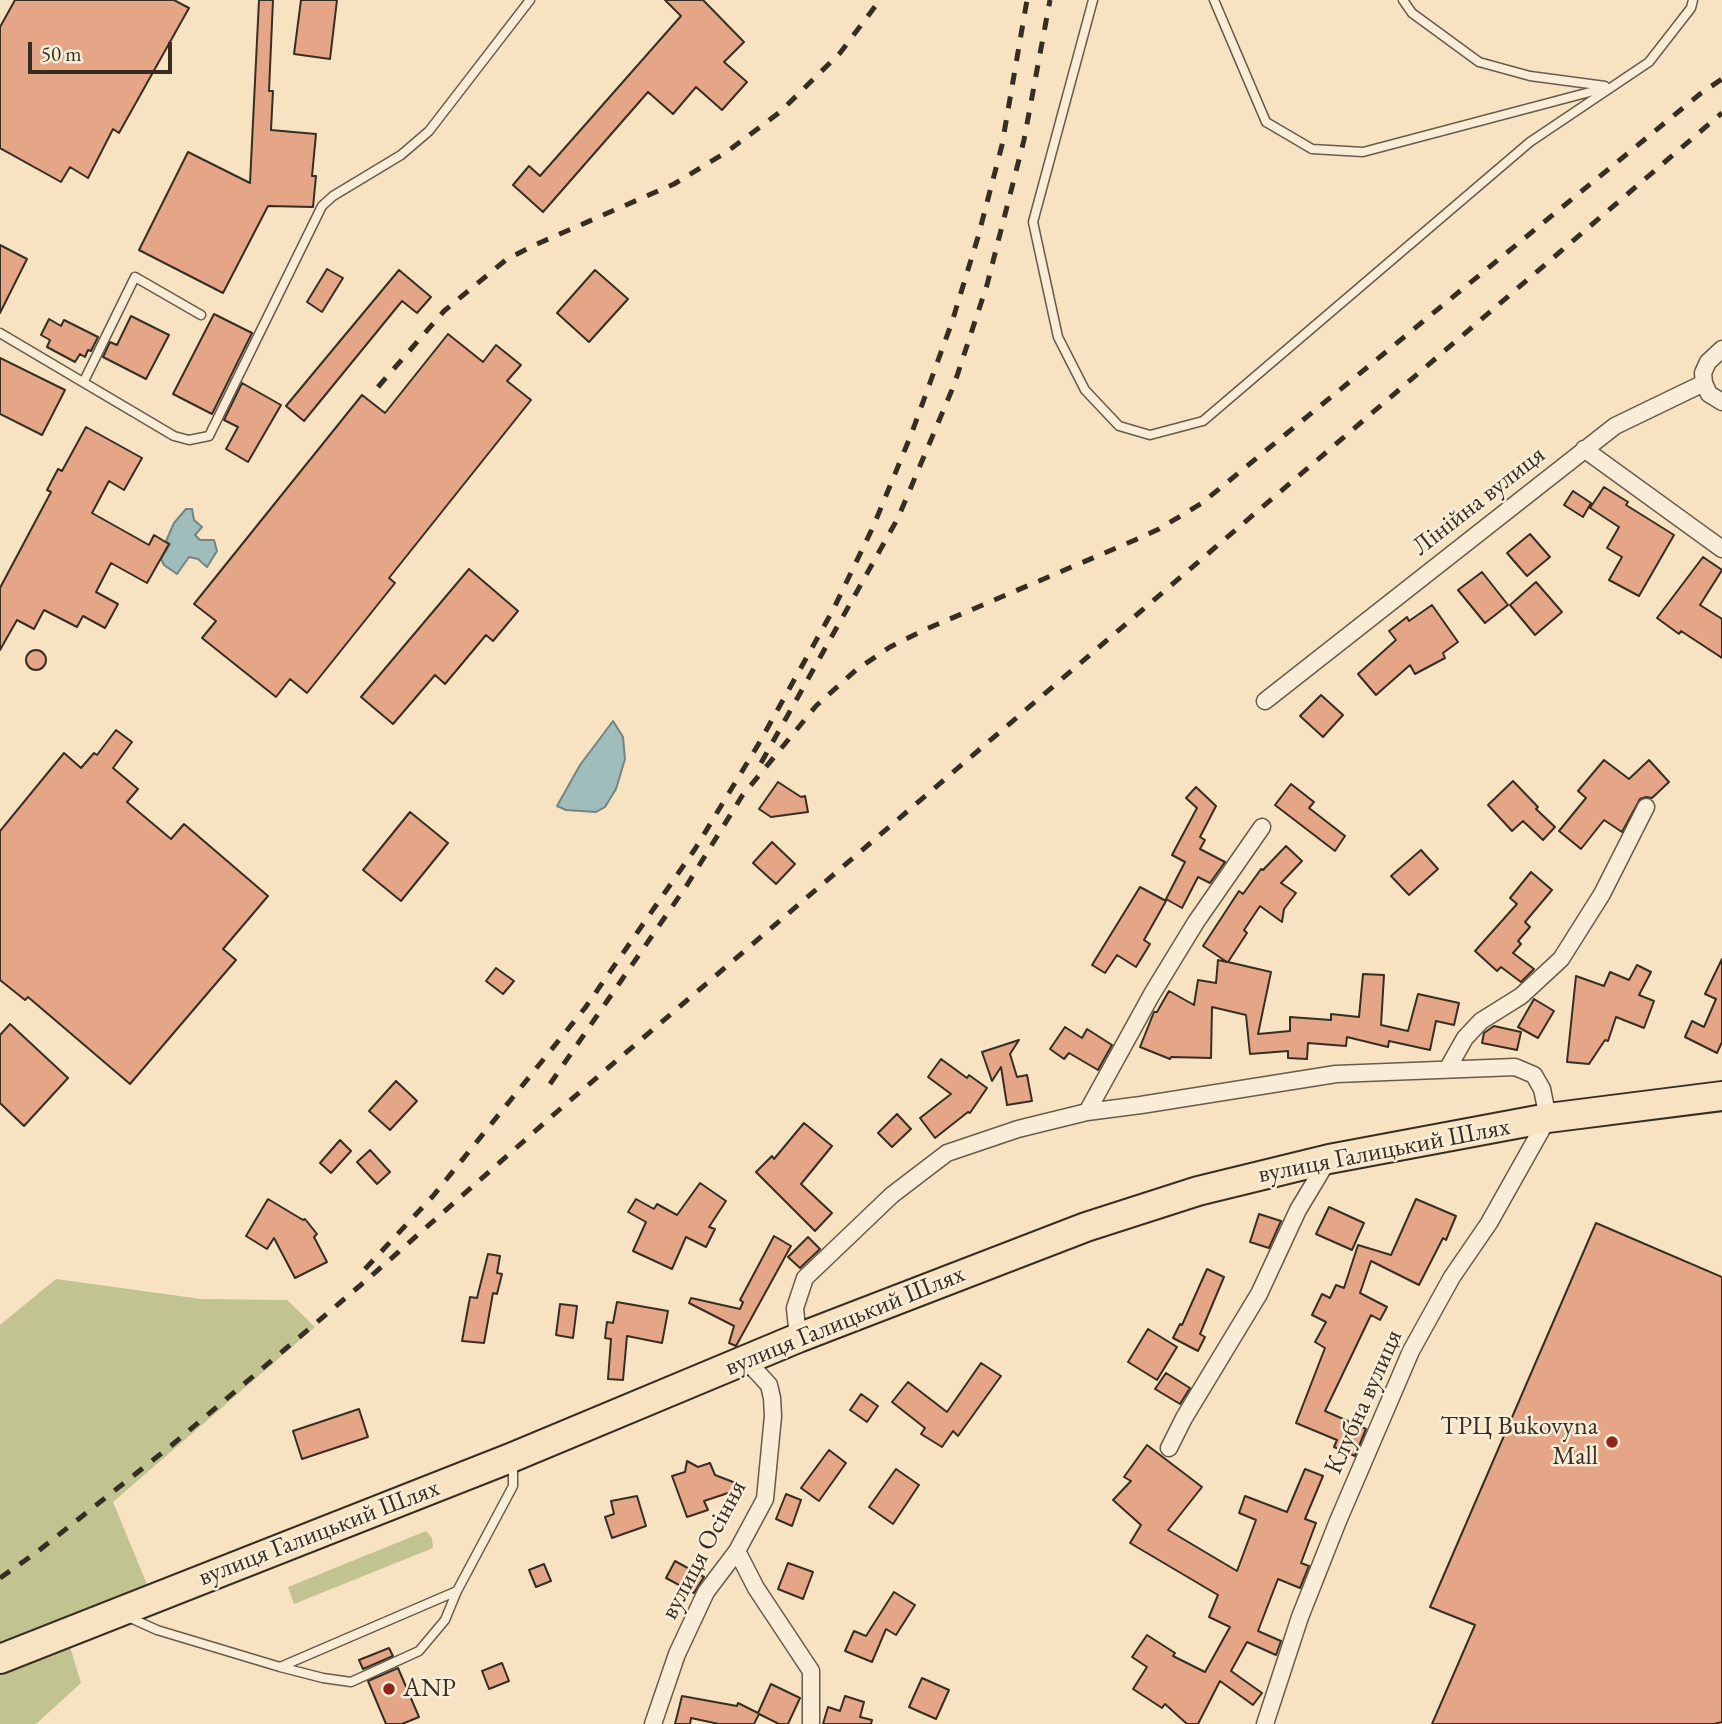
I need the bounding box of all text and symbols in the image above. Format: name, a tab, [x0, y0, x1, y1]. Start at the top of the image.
scale bar	[32, 28, 175, 72]
text: 50 m	[41, 40, 82, 67]
street label: Лінійна вулиця	[1406, 439, 1552, 563]
street label: вулиця Галицький Шлях	[1256, 1111, 1512, 1191]
street label: вулиця Галицький Шлях	[721, 1259, 969, 1383]
street label: Клубна вулиця	[1318, 1325, 1410, 1479]
place label: ТРЦ Bukovyna Mall	[1440, 1411, 1598, 1472]
marker: ТРЦ Bukovyna Mall	[1604, 1434, 1620, 1450]
street label: вулиця Галицький Шлях	[194, 1473, 444, 1593]
street label: вулиця Осіння	[654, 1475, 754, 1625]
place label: ANP	[403, 1673, 456, 1705]
marker: ANP	[381, 1681, 397, 1697]

